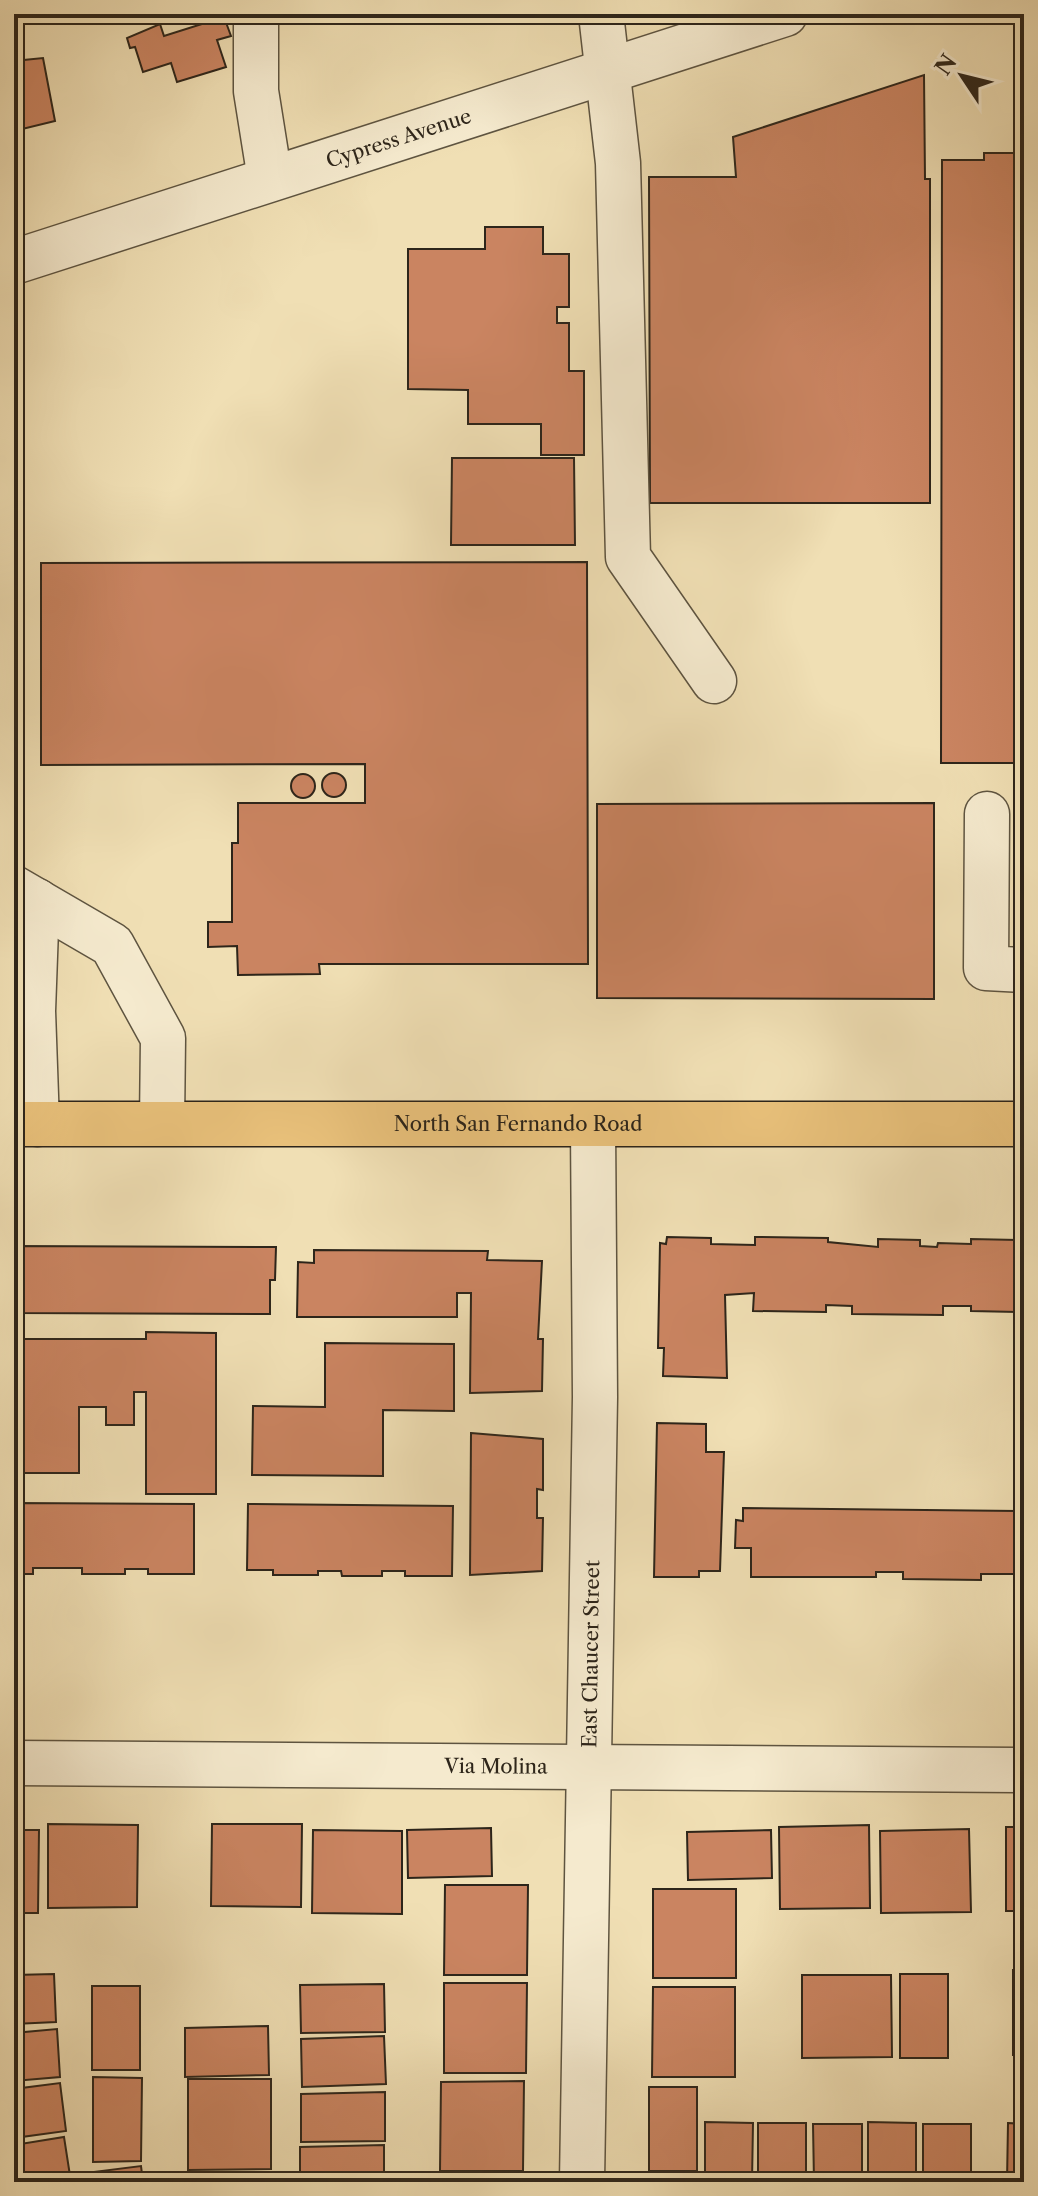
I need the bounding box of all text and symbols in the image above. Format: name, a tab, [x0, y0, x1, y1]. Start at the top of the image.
north arrow	[922, 36, 1002, 116]
text: N	[929, 49, 963, 80]
street label: Cypress Avenue	[323, 104, 474, 173]
street label: North San Fernando Road	[394, 1112, 642, 1136]
street label: East Chaucer Street	[577, 1560, 604, 1748]
street label: Via Molina	[443, 1754, 548, 1779]

